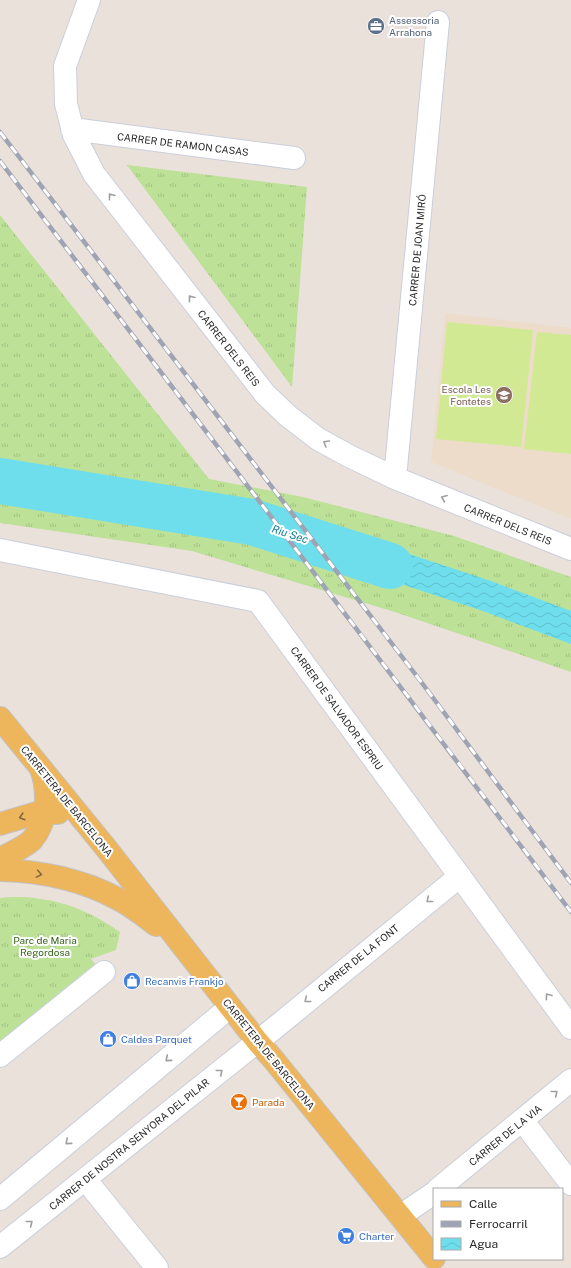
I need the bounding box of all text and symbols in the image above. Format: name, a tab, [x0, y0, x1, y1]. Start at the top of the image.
place label: Assessoria Arrahona	[389, 14, 439, 38]
office icon: Assessoria Arrahona	[366, 16, 386, 36]
street label: CARRER DE RAMON CASAS	[117, 130, 250, 158]
one-way arrow	[109, 193, 116, 200]
street label: CARRER DE JOAN MIRÓ	[406, 194, 428, 306]
one-way arrow	[188, 296, 195, 303]
street label: CARRER DELS REIS	[195, 307, 263, 389]
place label: Escola Les Fontetes	[442, 383, 491, 407]
school or university icon: Escola Les Fontetes	[494, 385, 514, 405]
one-way arrow	[323, 441, 330, 448]
one-way arrow	[441, 494, 448, 502]
street label: CARRER DELS REIS	[462, 501, 554, 547]
water label: Riu Sec	[270, 522, 310, 546]
street label: CARRER DE SALVADOR ESPRIU	[288, 644, 386, 772]
street label: CARRETERA DE BARCELONA	[19, 743, 115, 859]
one-way arrow	[19, 812, 26, 821]
one-way arrow	[36, 869, 42, 878]
one-way arrow	[427, 895, 434, 902]
street label: CARRER DE LA FONT	[315, 922, 401, 994]
park label: Parc de Maria Regordosa	[13, 934, 77, 958]
shop icon: Recanvis Frankjo	[122, 971, 142, 991]
place label: Recanvis Frankjo	[145, 975, 224, 987]
one-way arrow	[545, 993, 553, 1000]
one-way arrow	[304, 995, 312, 1002]
street label: CARRETERA DE BARCELONA	[221, 996, 317, 1112]
shop icon: Caldes Parquet	[98, 1029, 118, 1049]
place label: Caldes Parquet	[121, 1033, 192, 1045]
one-way arrow	[166, 1055, 173, 1062]
one-way arrow	[215, 1069, 222, 1076]
street label: CARRER DE NOSTRA SENYORA DEL PILAR	[47, 1076, 212, 1212]
one-way arrow	[551, 1091, 558, 1098]
bar icon: Parada	[229, 1092, 249, 1112]
place label: Parada	[252, 1096, 285, 1108]
street label: CARRER DE LA VIA	[466, 1102, 544, 1168]
one-way arrow	[66, 1138, 73, 1145]
legend	[433, 1188, 563, 1260]
text: Calle	[469, 1197, 498, 1211]
text: Ferrocarril	[469, 1217, 528, 1231]
one-way arrow	[26, 1220, 33, 1227]
supermarket icon: Charter	[336, 1226, 356, 1246]
place label: Charter	[359, 1230, 394, 1242]
text: Agua	[469, 1237, 498, 1251]

